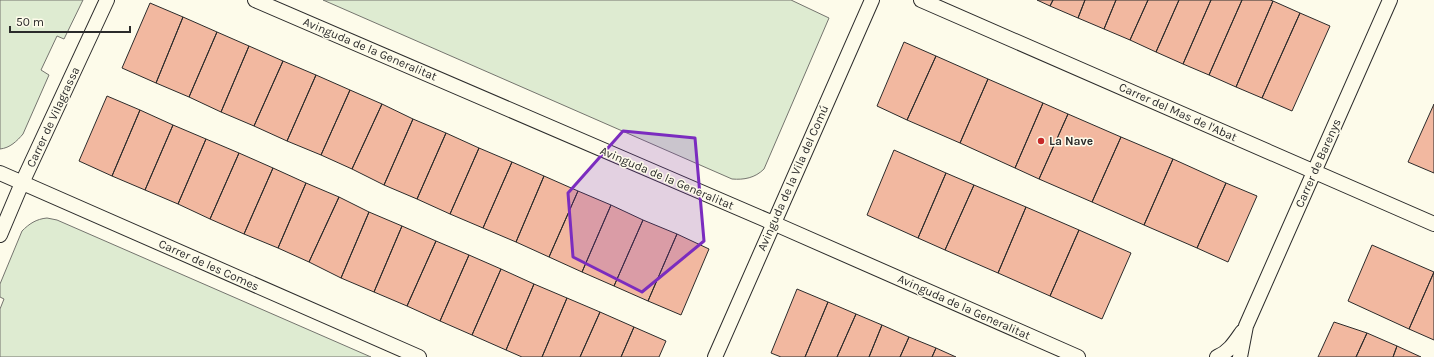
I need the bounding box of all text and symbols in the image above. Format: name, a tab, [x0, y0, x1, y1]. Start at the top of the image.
scale bar	[10, 8, 130, 34]
street label: Avinguda de la Generalitat	[301, 14, 439, 84]
text: 50 m	[16, 15, 44, 29]
street label: Carrer de Vilagrassa	[24, 64, 82, 170]
street label: Carrer del Mas de l'Abat	[1117, 80, 1240, 145]
street label: Avinguda de la Vila del Comú	[754, 103, 832, 253]
street label: Carrer de Barenys	[1292, 116, 1344, 210]
place label: La Nave	[1049, 134, 1093, 148]
marker: La Nave	[1036, 136, 1046, 146]
street label: Avinguda de la Generalitat	[598, 143, 736, 213]
street label: Carrer de les Comes	[157, 237, 261, 293]
street label: Avinguda de la Generalitat	[895, 271, 1033, 343]

